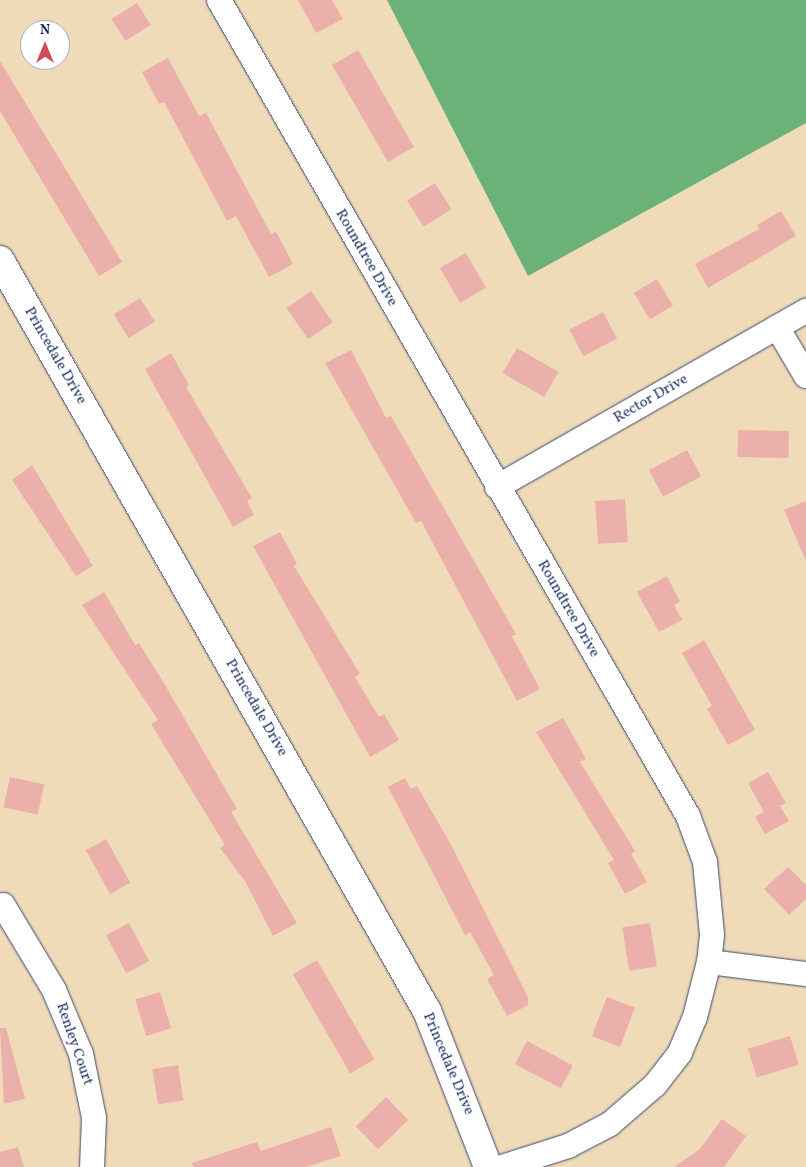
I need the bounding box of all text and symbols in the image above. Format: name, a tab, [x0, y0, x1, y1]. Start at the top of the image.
north arrow	[20, 20, 70, 70]
text: N	[40, 21, 50, 40]
street label: Roundtree Drive	[331, 206, 401, 310]
street label: Princedale Drive	[20, 304, 90, 408]
street label: Rector Drive	[611, 371, 691, 427]
street label: Roundtree Drive	[533, 557, 603, 661]
street label: Princedale Drive	[221, 656, 291, 760]
street label: Renley Court	[51, 1000, 97, 1088]
street label: Princedale Drive	[418, 1010, 478, 1118]

